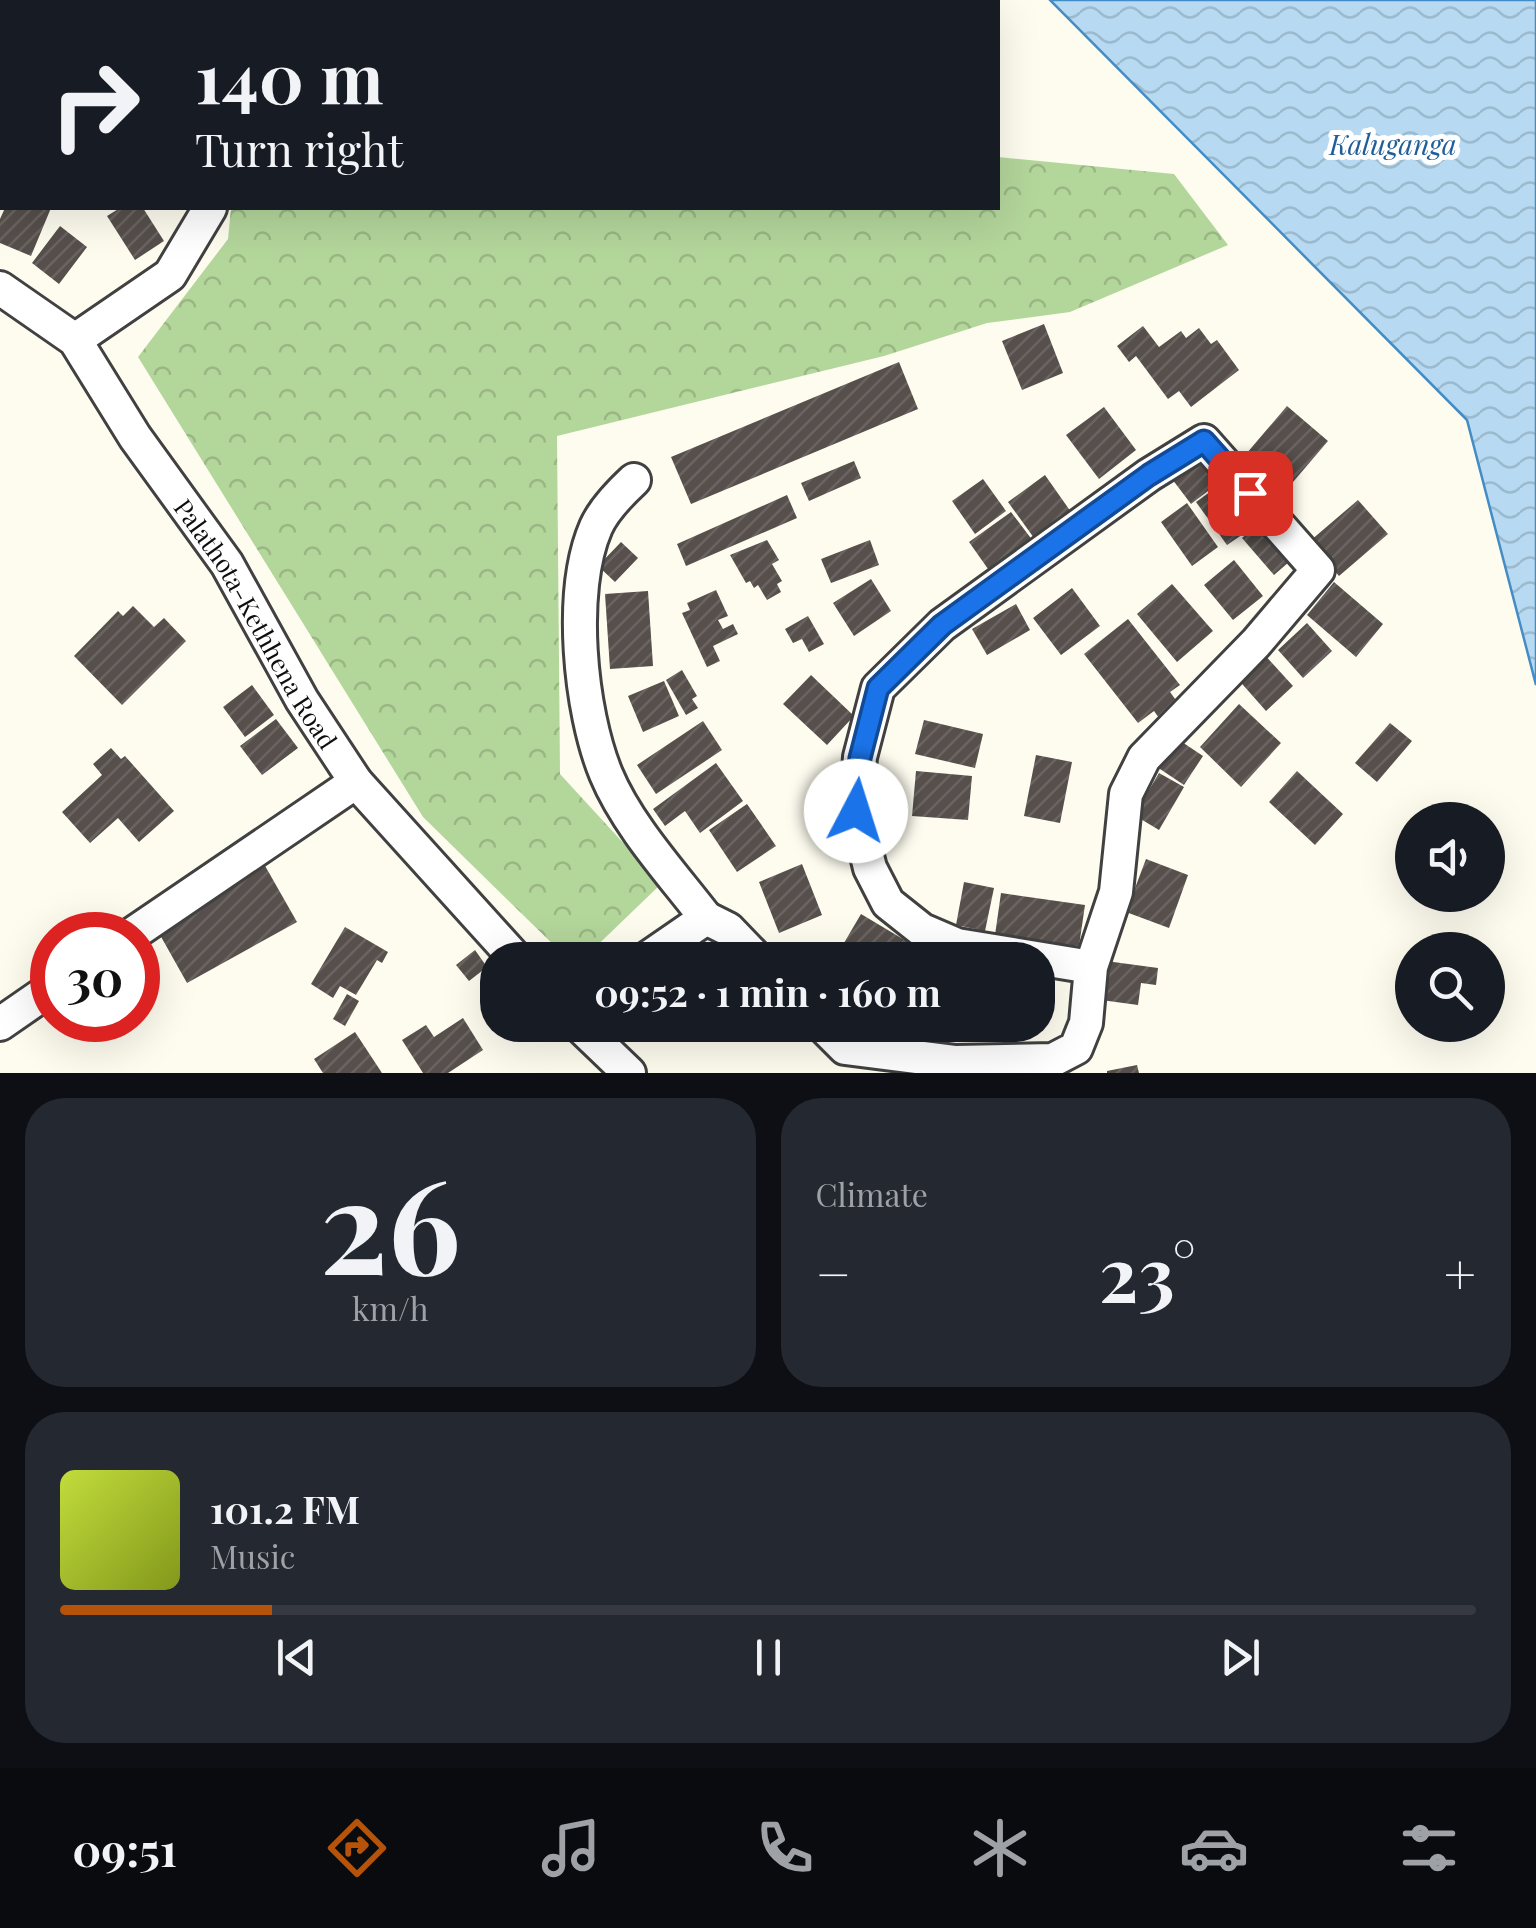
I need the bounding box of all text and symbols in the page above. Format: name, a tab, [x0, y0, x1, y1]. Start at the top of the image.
text: 140 m	[195, 28, 384, 122]
icon: right	[30, 40, 160, 170]
text: Turn right	[195, 118, 403, 178]
water label: Kaluganga	[1328, 125, 1457, 162]
pin	[1208, 451, 1293, 536]
icon: arrive	[1223, 466, 1278, 521]
street label: Palathota-Kethhena Road	[168, 491, 346, 754]
position arrow	[804, 759, 908, 863]
map controls	[1395, 802, 1505, 1042]
button: sound	[1395, 802, 1505, 912]
speed limit sign: 30	[30, 912, 160, 1042]
button: search	[1395, 932, 1505, 1042]
text: 09:52 · 1 min · 160 m	[594, 966, 941, 1017]
text: 26	[320, 1134, 461, 1308]
text: Climate	[816, 1172, 928, 1215]
text: 23°	[1099, 1221, 1196, 1321]
text: −	[816, 1235, 851, 1309]
text: +	[1444, 1235, 1476, 1309]
text: km/h	[352, 1286, 429, 1329]
text: 101.2 FM	[210, 1483, 360, 1534]
text: Music	[210, 1534, 295, 1577]
icon: previous	[269, 1630, 324, 1685]
icon: pause	[741, 1630, 796, 1685]
icon: next	[1213, 1630, 1268, 1685]
icon: directions	[322, 1813, 392, 1883]
icon: music	[536, 1813, 606, 1883]
icon: phone	[750, 1813, 820, 1883]
icon: climate	[965, 1813, 1035, 1883]
icon: car	[1179, 1813, 1249, 1883]
icon: filters	[1394, 1813, 1464, 1883]
text: 09:51	[72, 1818, 177, 1878]

